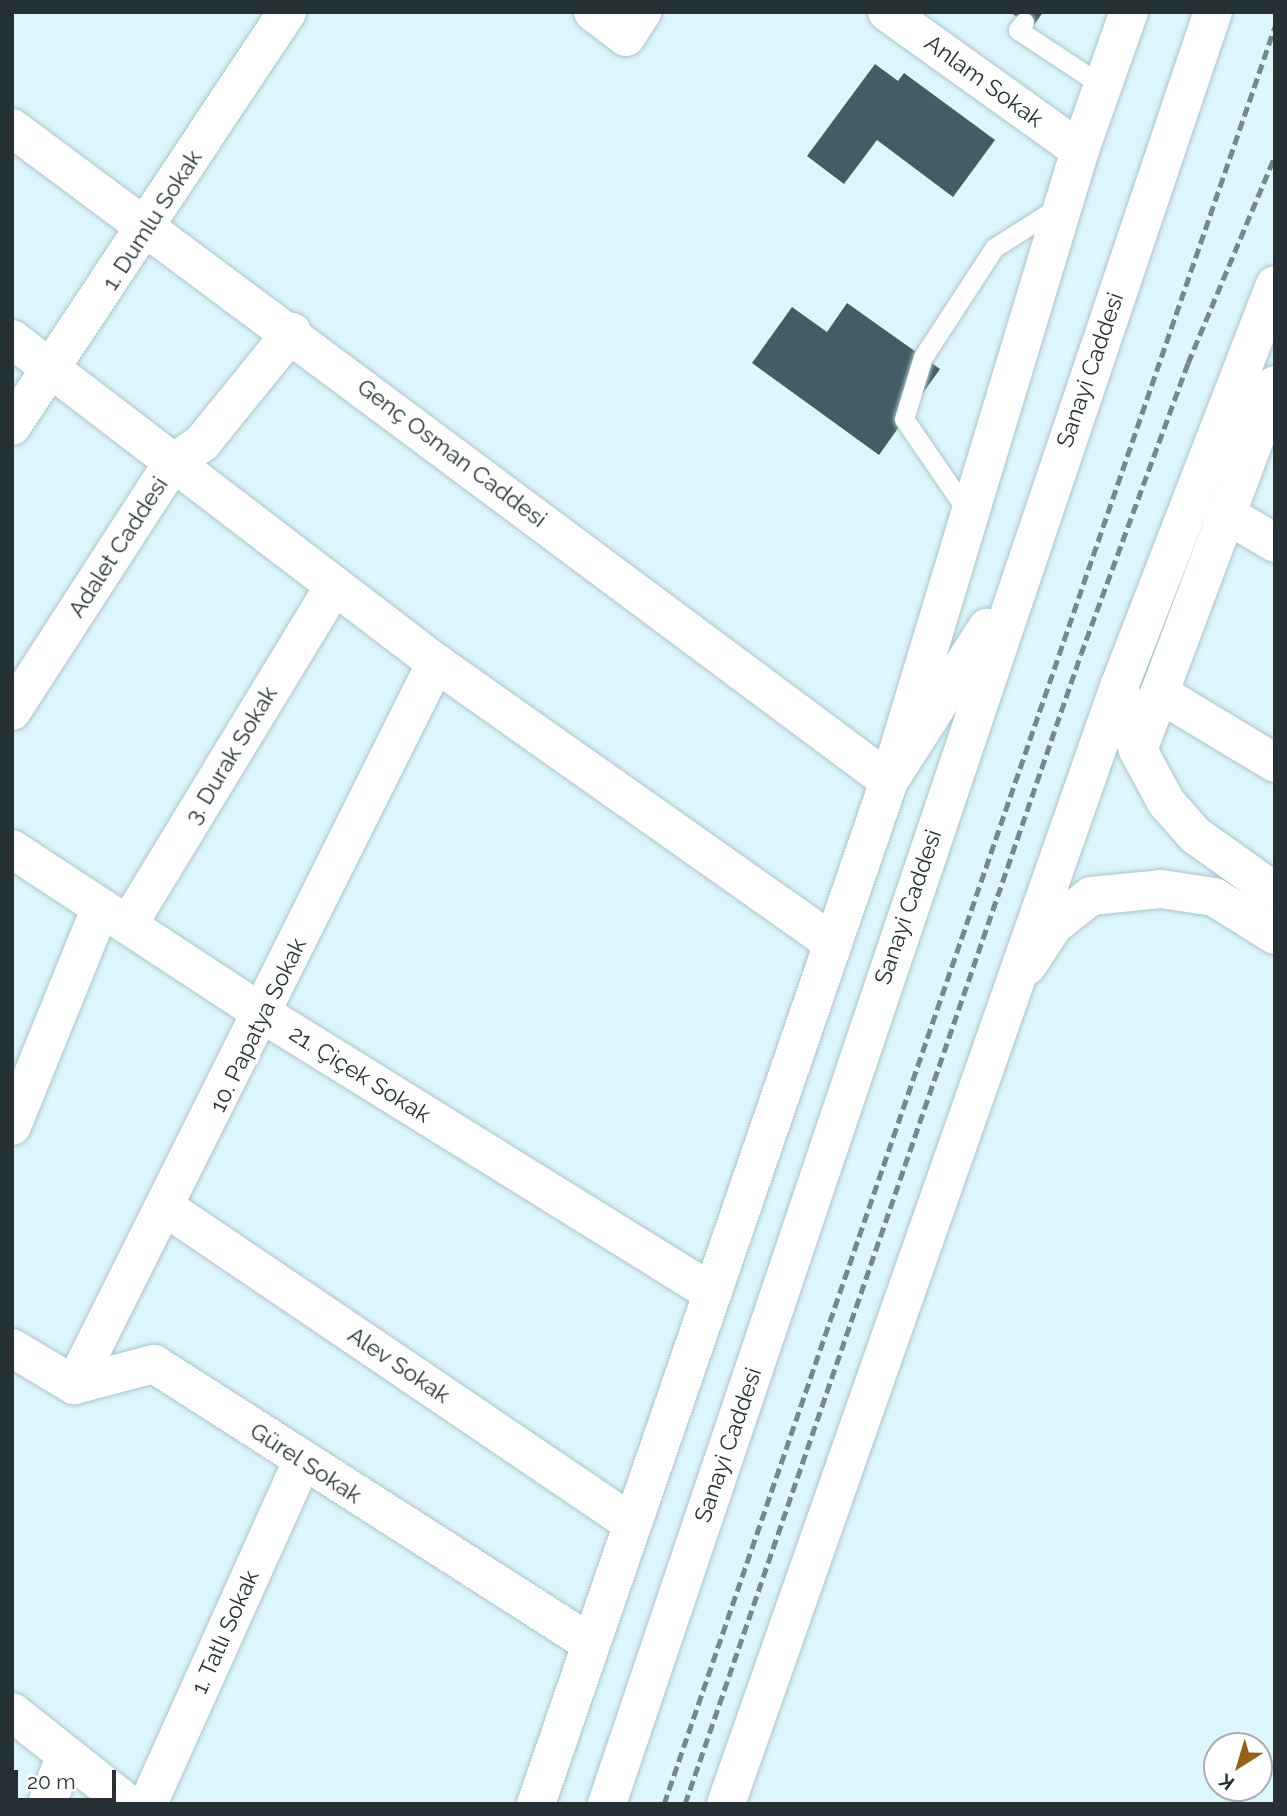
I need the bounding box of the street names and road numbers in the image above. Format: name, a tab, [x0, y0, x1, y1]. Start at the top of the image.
street label: Anlam Sokak	[920, 29, 1048, 133]
street label: 1. Dumlu Sokak	[96, 145, 208, 295]
street label: Sanayi Caddesi	[1051, 289, 1129, 451]
street label: Genç Osman Caddesi	[352, 373, 552, 533]
street label: Adalet Caddesi	[62, 472, 174, 622]
street label: 3. Durak Sokak	[179, 681, 283, 829]
street label: Sanayi Caddesi	[869, 826, 947, 988]
street label: 10. Papatya Sokak	[204, 933, 312, 1117]
street label: 21. Çiçek Sokak	[284, 1020, 436, 1128]
street label: Alev Sokak	[343, 1321, 455, 1409]
street label: Sanayi Caddesi	[689, 1364, 767, 1526]
street label: Gürel Sokak	[245, 1417, 367, 1509]
street label: 1. Tatlı Sokak	[185, 1565, 265, 1699]

